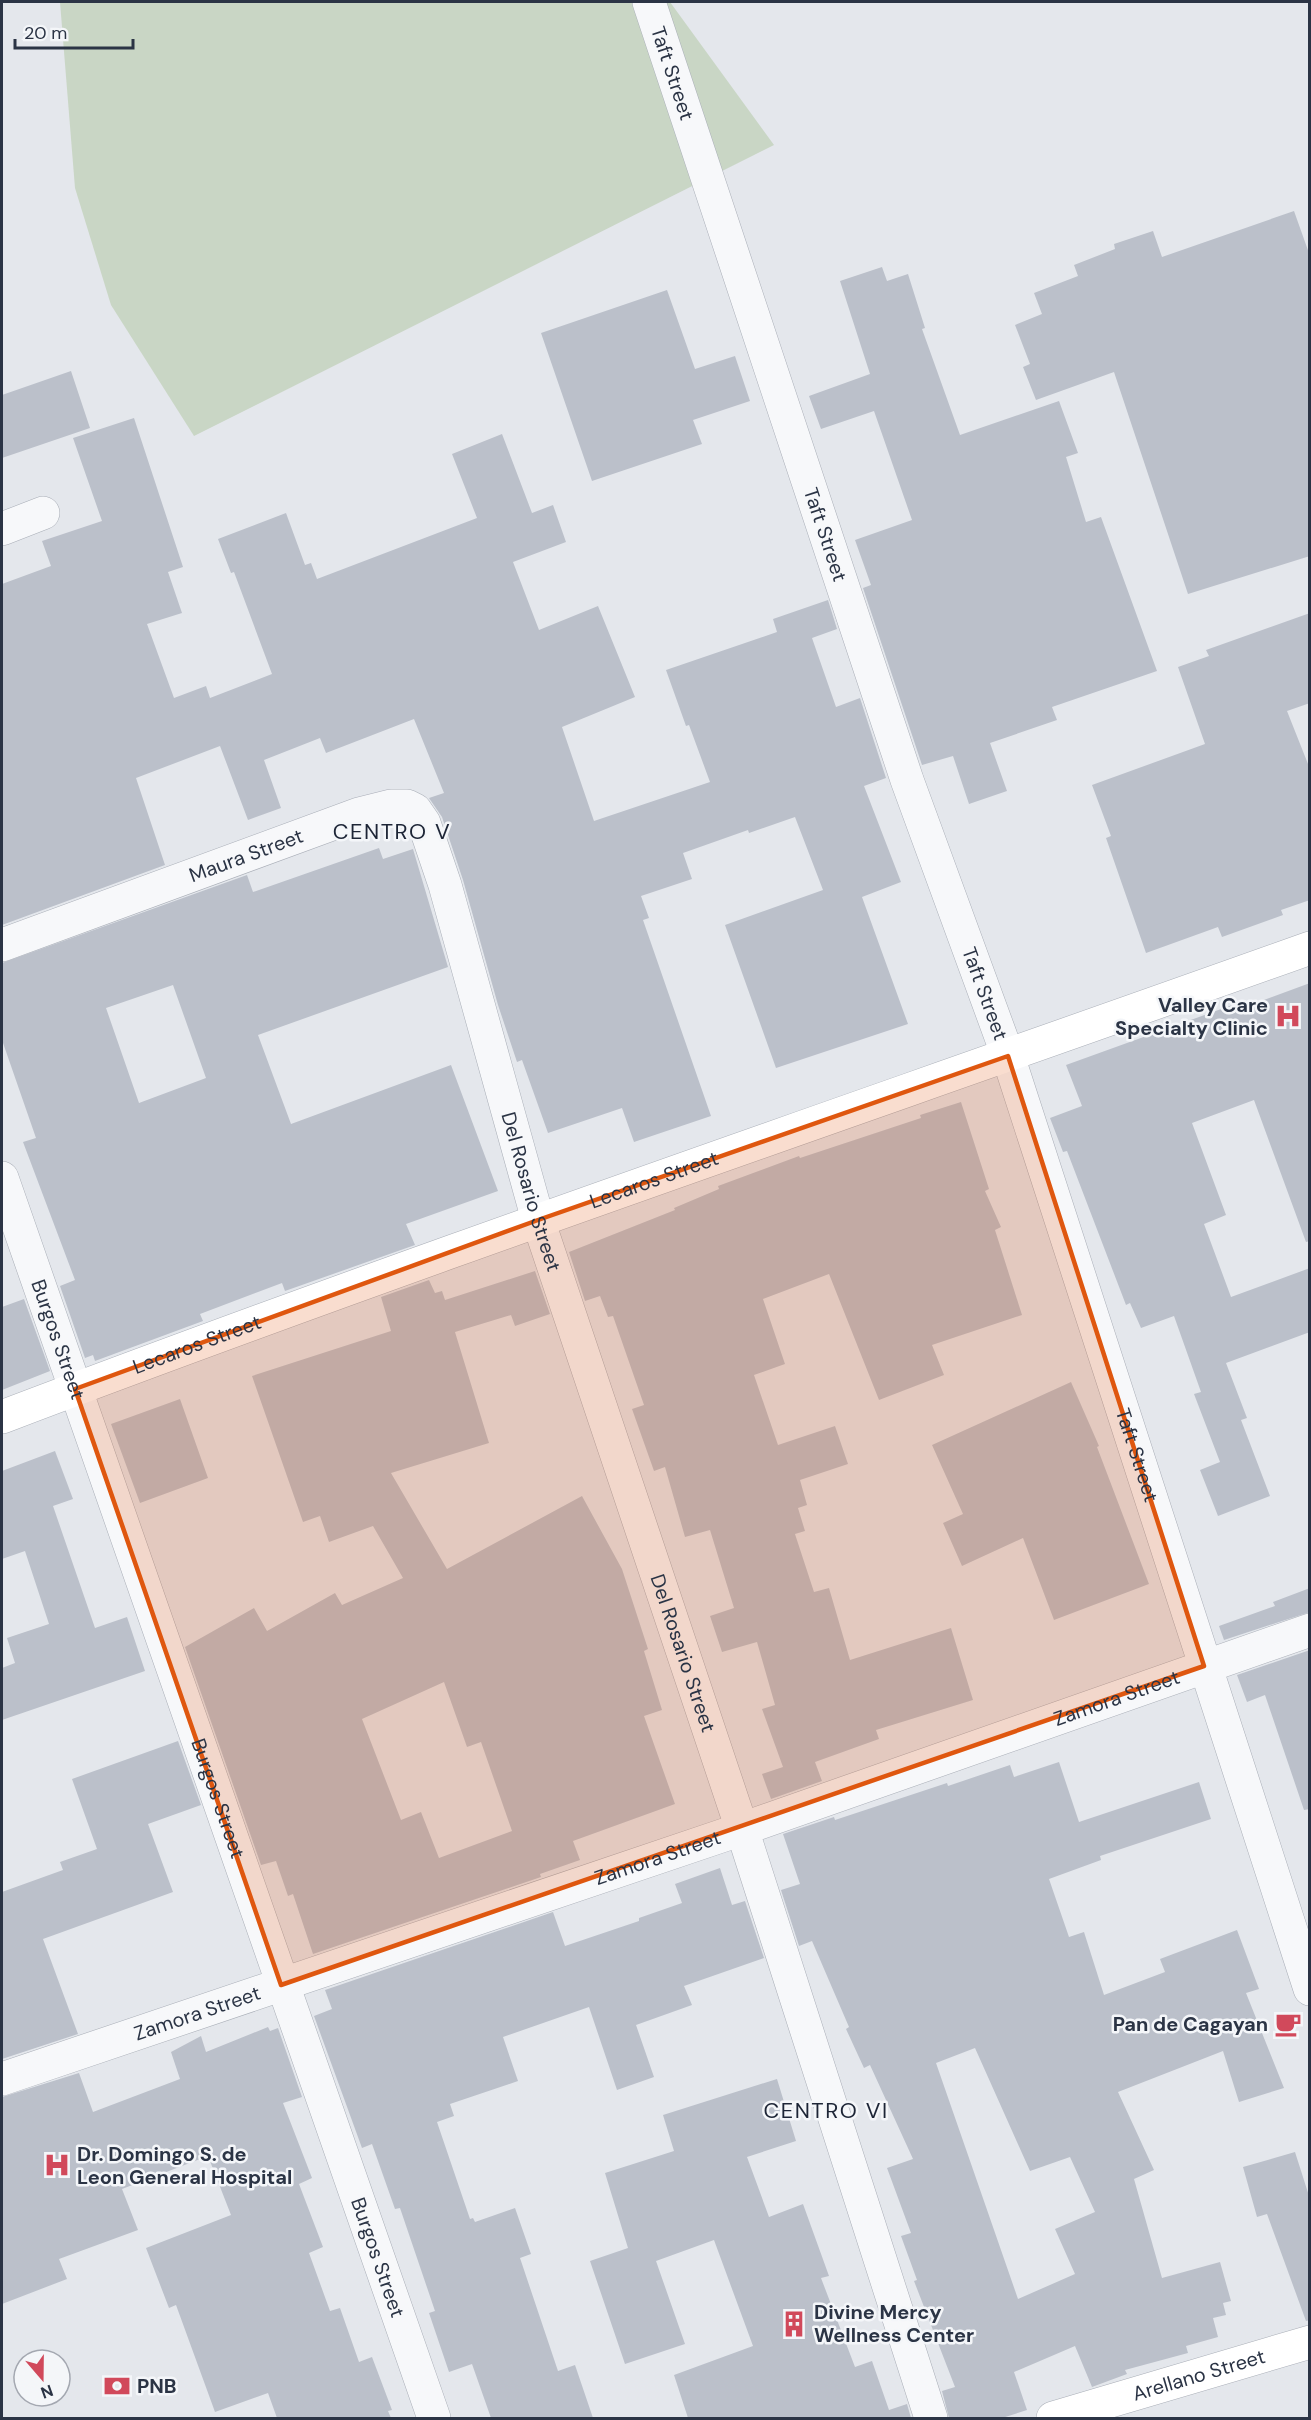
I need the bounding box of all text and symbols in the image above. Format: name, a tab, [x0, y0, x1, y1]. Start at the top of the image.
scale bar	[15, 12, 134, 50]
text: 20 m	[24, 21, 67, 45]
street label: Taft Street	[645, 23, 700, 124]
street label: Taft Street	[798, 484, 853, 585]
district label: CENTRO V	[333, 817, 451, 846]
street label: Maura Street	[185, 823, 307, 888]
street label: Taft Street	[956, 943, 1014, 1044]
place label: Valley Care Specialty Clinic	[1115, 992, 1268, 1041]
hospital icon: Valley Care Specialty Clinic	[1273, 1001, 1303, 1031]
street label: Del Rosario Street	[496, 1109, 567, 1275]
street label: Lecaros Street	[586, 1145, 722, 1214]
street label: Burgos Street	[25, 1276, 91, 1403]
street label: Lecaros Street	[129, 1309, 265, 1380]
street label: Taft Street	[1110, 1405, 1165, 1506]
street label: Del Rosario Street	[645, 1571, 722, 1736]
street label: Zamora Street	[1050, 1664, 1183, 1732]
street label: Burgos Street	[185, 1735, 251, 1862]
street label: Zamora Street	[591, 1824, 724, 1891]
street label: Zamora Street	[131, 1980, 264, 2046]
cafe icon: Pan de Cagayan	[1273, 2009, 1303, 2039]
place label: Pan de Cagayan	[1113, 2011, 1268, 2037]
district label: CENTRO VI	[763, 2096, 889, 2125]
place label: Dr. Domingo S. de Leon General Hospital	[77, 2141, 292, 2190]
hospital icon: Dr. Domingo S. de Leon General Hospital	[42, 2150, 72, 2180]
street label: Burgos Street	[345, 2194, 411, 2321]
place label: Divine Mercy Wellness Center	[814, 2299, 974, 2348]
building icon: Divine Mercy Wellness Center	[779, 2309, 809, 2339]
street label: Arellano Street	[1129, 2343, 1268, 2407]
north arrow	[12, 2348, 72, 2408]
bank icon: PNB	[102, 2371, 132, 2401]
place label: PNB	[137, 2373, 177, 2399]
text: N	[38, 2380, 56, 2403]

